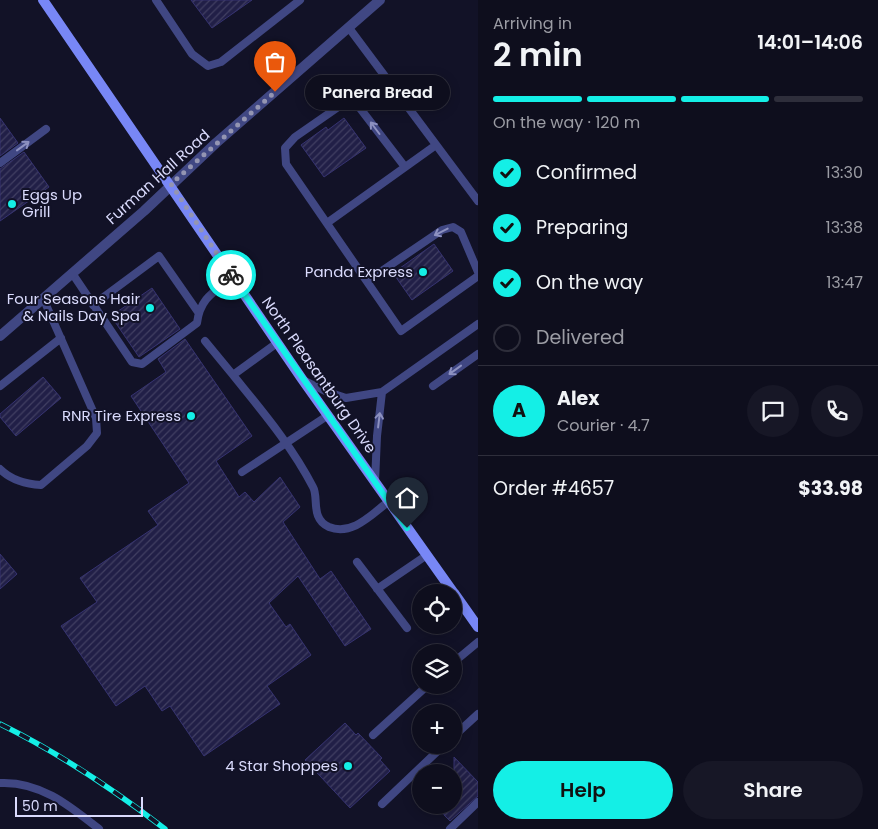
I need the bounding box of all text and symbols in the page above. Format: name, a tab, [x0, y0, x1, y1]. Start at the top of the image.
text: Arriving in	[493, 12, 572, 35]
text: 14:01–14:06	[757, 29, 863, 56]
text: 2 min	[493, 32, 583, 77]
pin	[254, 41, 296, 92]
icon: bag	[261, 48, 289, 76]
callout: Panera Bread	[305, 74, 450, 110]
text: Panera Bread	[322, 81, 433, 104]
text: On the way · 120 m	[493, 111, 640, 134]
one-way arrow	[370, 122, 381, 135]
street label: Furman Hall Road	[101, 124, 214, 229]
one-way arrow	[16, 141, 30, 151]
icon: check	[493, 159, 521, 187]
text: Confirmed	[536, 159, 637, 186]
text: 13:30	[826, 161, 863, 184]
place label: Eggs Up Grill	[22, 184, 82, 222]
marker: Eggs Up Grill	[6, 198, 18, 210]
icon: check	[493, 214, 521, 242]
text: Preparing	[536, 214, 628, 241]
text: 13:38	[826, 216, 863, 239]
one-way arrow	[434, 228, 449, 237]
courier	[206, 250, 256, 300]
icon: bike	[217, 261, 245, 289]
place label: Panda Express	[305, 261, 413, 282]
marker: Panda Express	[417, 266, 429, 278]
icon: check	[493, 269, 521, 297]
text: On the way	[536, 269, 643, 296]
text: 13:47	[826, 271, 863, 294]
place label: Four Seasons Hair & Nails Day Spa	[7, 288, 140, 326]
street label: North Pleasantburg Drive	[257, 292, 382, 457]
marker: Four Seasons Hair & Nails Day Spa	[144, 302, 156, 314]
text: Delivered	[536, 324, 625, 351]
one-way arrow	[449, 365, 463, 375]
text: Alex	[557, 385, 599, 412]
button: chat	[747, 385, 799, 437]
button: phone	[811, 385, 863, 437]
text: A	[512, 397, 526, 424]
place label: RNR Tire Express	[62, 405, 181, 426]
marker: RNR Tire Express	[185, 410, 197, 422]
one-way arrow	[374, 412, 384, 428]
text: Courier · 4.7	[557, 414, 650, 437]
text: Order #4657	[493, 475, 614, 502]
text: $33.98	[798, 475, 863, 502]
pin	[386, 477, 428, 528]
icon: home	[393, 484, 421, 512]
map controls	[412, 584, 462, 814]
button: locate	[412, 584, 462, 634]
button: layers	[412, 644, 462, 694]
button: +	[412, 704, 462, 754]
place label: 4 Star Shoppes	[225, 755, 338, 776]
marker: 4 Star Shoppes	[342, 760, 354, 772]
button: Help	[493, 761, 673, 819]
button: Share	[683, 761, 863, 819]
button: −	[412, 764, 462, 814]
scale bar	[15, 794, 142, 817]
text: 50 m	[22, 796, 58, 816]

